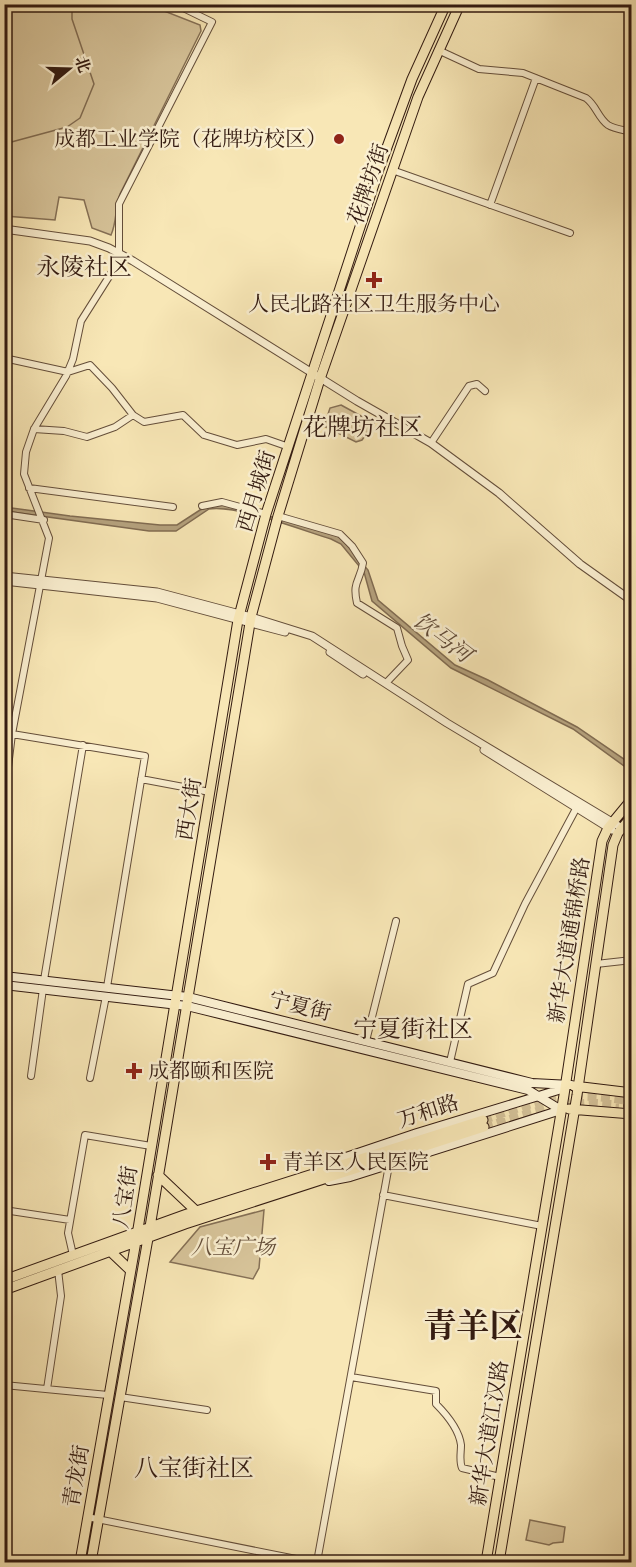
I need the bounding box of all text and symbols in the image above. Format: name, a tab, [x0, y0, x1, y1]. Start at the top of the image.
north arrow	[39, 39, 99, 99]
text: 北	[69, 54, 93, 76]
place label: 成都工业学院（花牌坊校区）	[54, 127, 327, 154]
marker: 成都工业学院（花牌坊校区）	[332, 132, 346, 146]
street label: 花牌坊街	[343, 140, 396, 229]
district label: 永陵社区	[36, 253, 132, 284]
marker: 人民北路社区卫生服务中心	[365, 271, 383, 289]
place label: 人民北路社区卫生服务中心	[248, 292, 500, 319]
district label: 花牌坊社区	[303, 413, 423, 444]
street label: 西月城街	[232, 447, 283, 536]
water label: 饮马河	[407, 608, 480, 672]
street label: 西大街	[172, 776, 209, 842]
street label: 新华大道通锦桥路	[544, 855, 597, 1025]
street label: 宁夏街	[266, 987, 333, 1028]
district label: 宁夏街社区	[353, 1015, 473, 1046]
place label: 成都颐和医院	[148, 1059, 274, 1086]
marker: 成都颐和医院	[125, 1062, 143, 1080]
street label: 万和路	[394, 1090, 463, 1135]
place label: 青羊区人民医院	[282, 1150, 429, 1177]
marker: 青羊区人民医院	[259, 1153, 277, 1171]
street label: 八宝街	[108, 1164, 145, 1230]
park label: 八宝广场	[191, 1235, 277, 1262]
district label: 青羊区	[424, 1307, 523, 1349]
street label: 新华大道江汉路	[466, 1359, 515, 1508]
street label: 青龙街	[59, 1443, 96, 1510]
district label: 八宝街社区	[134, 1454, 254, 1485]

